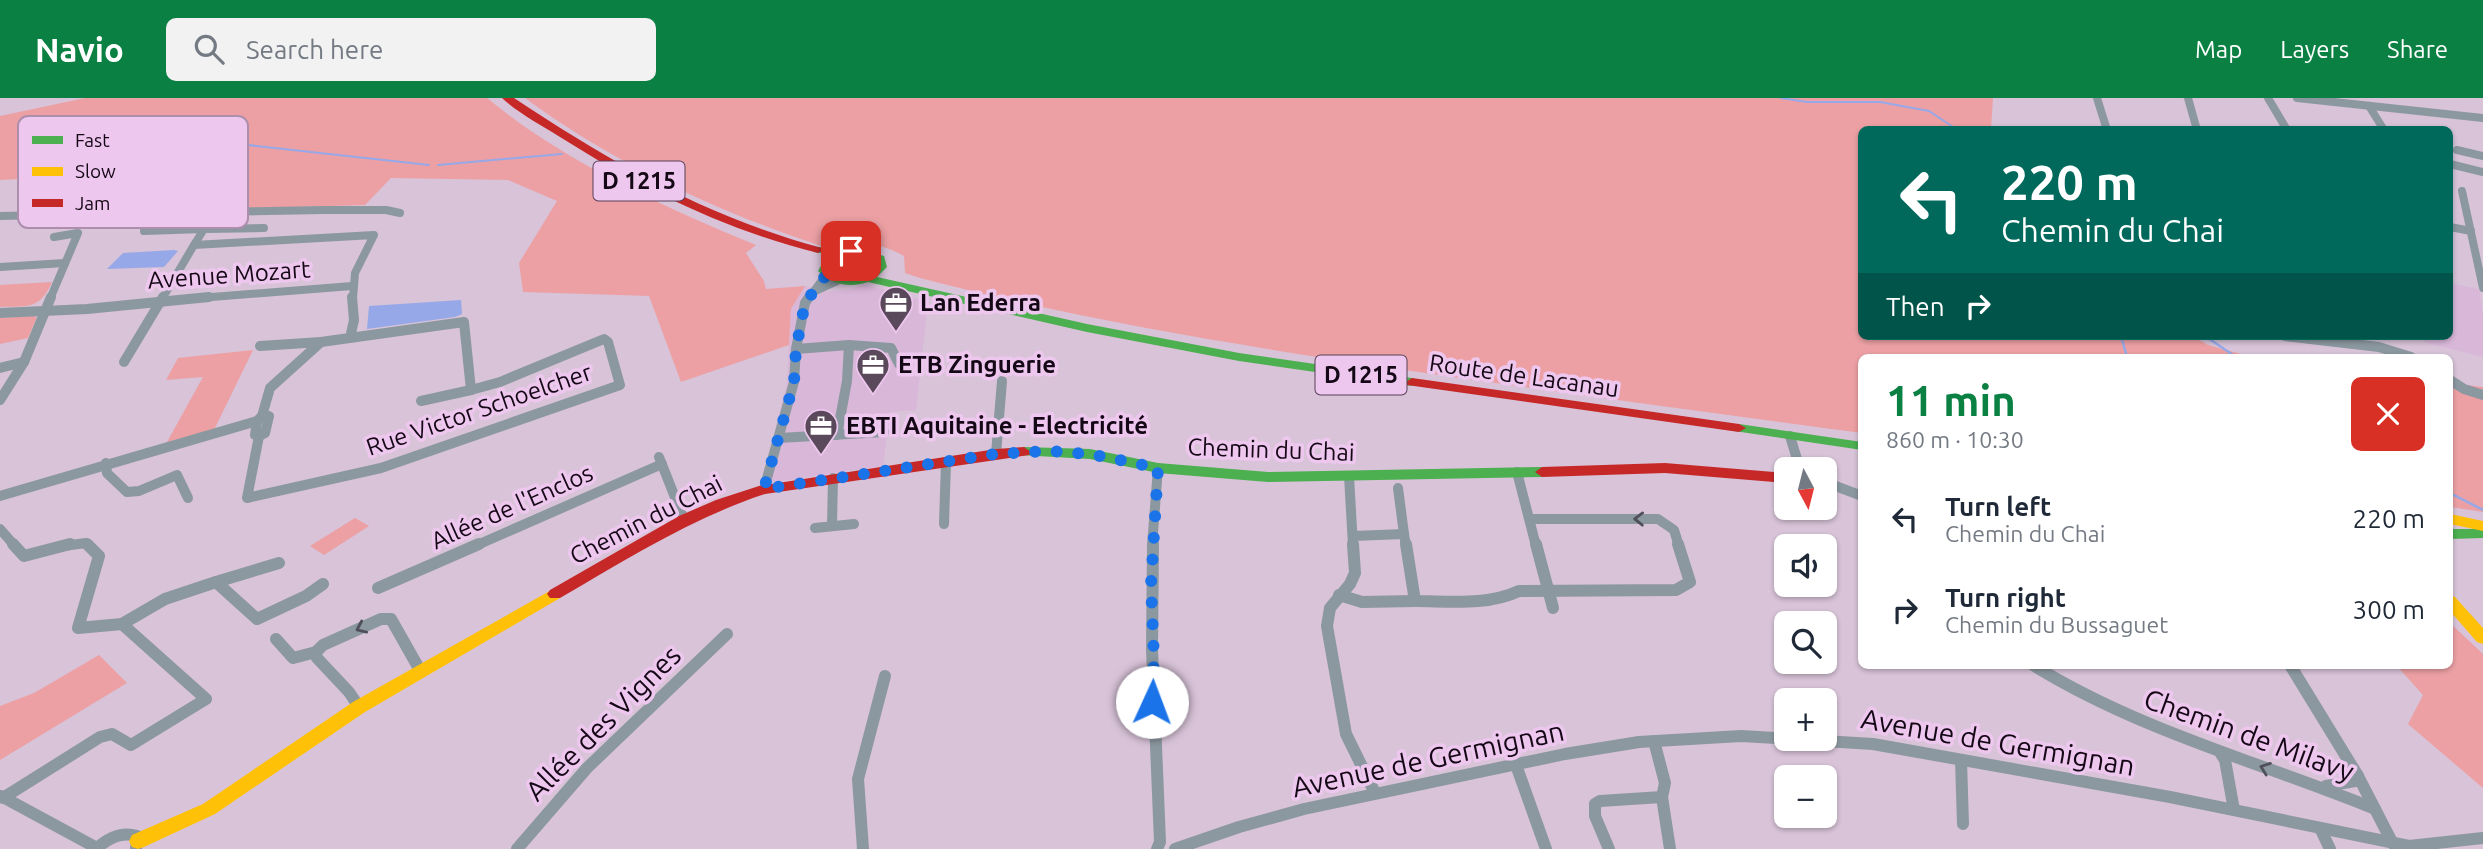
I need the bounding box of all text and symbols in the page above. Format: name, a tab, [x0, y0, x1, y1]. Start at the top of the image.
search box	[166, 18, 656, 81]
icon: search	[190, 30, 228, 68]
text: Navio	[35, 31, 124, 68]
text: Search here	[246, 35, 383, 64]
text: Map	[2195, 36, 2242, 63]
text: Layers	[2280, 36, 2349, 63]
text: Share	[2387, 36, 2448, 63]
legend	[18, 116, 248, 228]
text: Fast	[75, 129, 110, 151]
icon: left	[1886, 154, 1977, 245]
text: 220 m	[2001, 154, 2138, 209]
text: Slow	[75, 160, 116, 182]
road number: D 1215	[594, 162, 684, 200]
text: Jam	[75, 192, 111, 214]
text: Chemin du Chai	[2001, 212, 2224, 248]
pin	[821, 221, 881, 281]
icon: arrive	[832, 232, 870, 270]
street label: Avenue Mozart	[147, 255, 312, 294]
office icon: Lan Ederra	[877, 284, 915, 333]
icon: right	[1959, 287, 1997, 325]
place label: Lan Ederra	[920, 289, 1041, 316]
text: Then	[1886, 292, 1945, 321]
office icon: ETB Zinguerie	[854, 346, 892, 395]
street label: Route de Lacanau	[1427, 349, 1621, 402]
place label: ETB Zinguerie	[898, 351, 1056, 378]
road number: D 1215	[1316, 356, 1406, 394]
street label: Rue Victor Schoelcher	[363, 358, 595, 461]
text: 11 min	[1886, 377, 2016, 424]
button: close	[2351, 377, 2425, 451]
office icon: EBTI Aquitaine - Electricité	[802, 407, 840, 456]
place label: EBTI Aquitaine - Electricité	[846, 412, 1148, 439]
text: 860 m · 10:30	[1886, 427, 2024, 452]
street label: Chemin du Chai	[1187, 433, 1355, 466]
north arrow	[1774, 457, 1838, 520]
map controls	[1774, 457, 1837, 828]
street label: Allée de l'Enclos	[427, 459, 597, 554]
street label: Chemin du Chai	[565, 470, 726, 570]
text: Turn left	[1945, 492, 2051, 521]
icon: left	[1886, 500, 1924, 538]
text: 220 m	[2353, 504, 2425, 533]
one-way arrow	[1633, 511, 1644, 527]
text: Chemin du Chai	[1945, 521, 2105, 546]
button: sound	[1774, 534, 1837, 597]
text: Turn right	[1945, 583, 2066, 612]
icon: right	[1886, 591, 1924, 629]
text: 300 m	[2353, 595, 2425, 624]
button: search	[1774, 611, 1837, 674]
text: Chemin du Bussaguet	[1945, 612, 2168, 637]
one-way arrow	[356, 620, 368, 634]
street label: Allée des Vignes	[519, 639, 686, 806]
position arrow	[1115, 665, 1189, 739]
street label: Chemin de Milavy	[2140, 682, 2358, 787]
button: +	[1774, 688, 1837, 751]
street label: Avenue de Germignan	[1859, 702, 2137, 781]
street label: Avenue de Germignan	[1289, 715, 1567, 802]
one-way arrow	[2260, 763, 2272, 777]
button: −	[1774, 765, 1837, 828]

